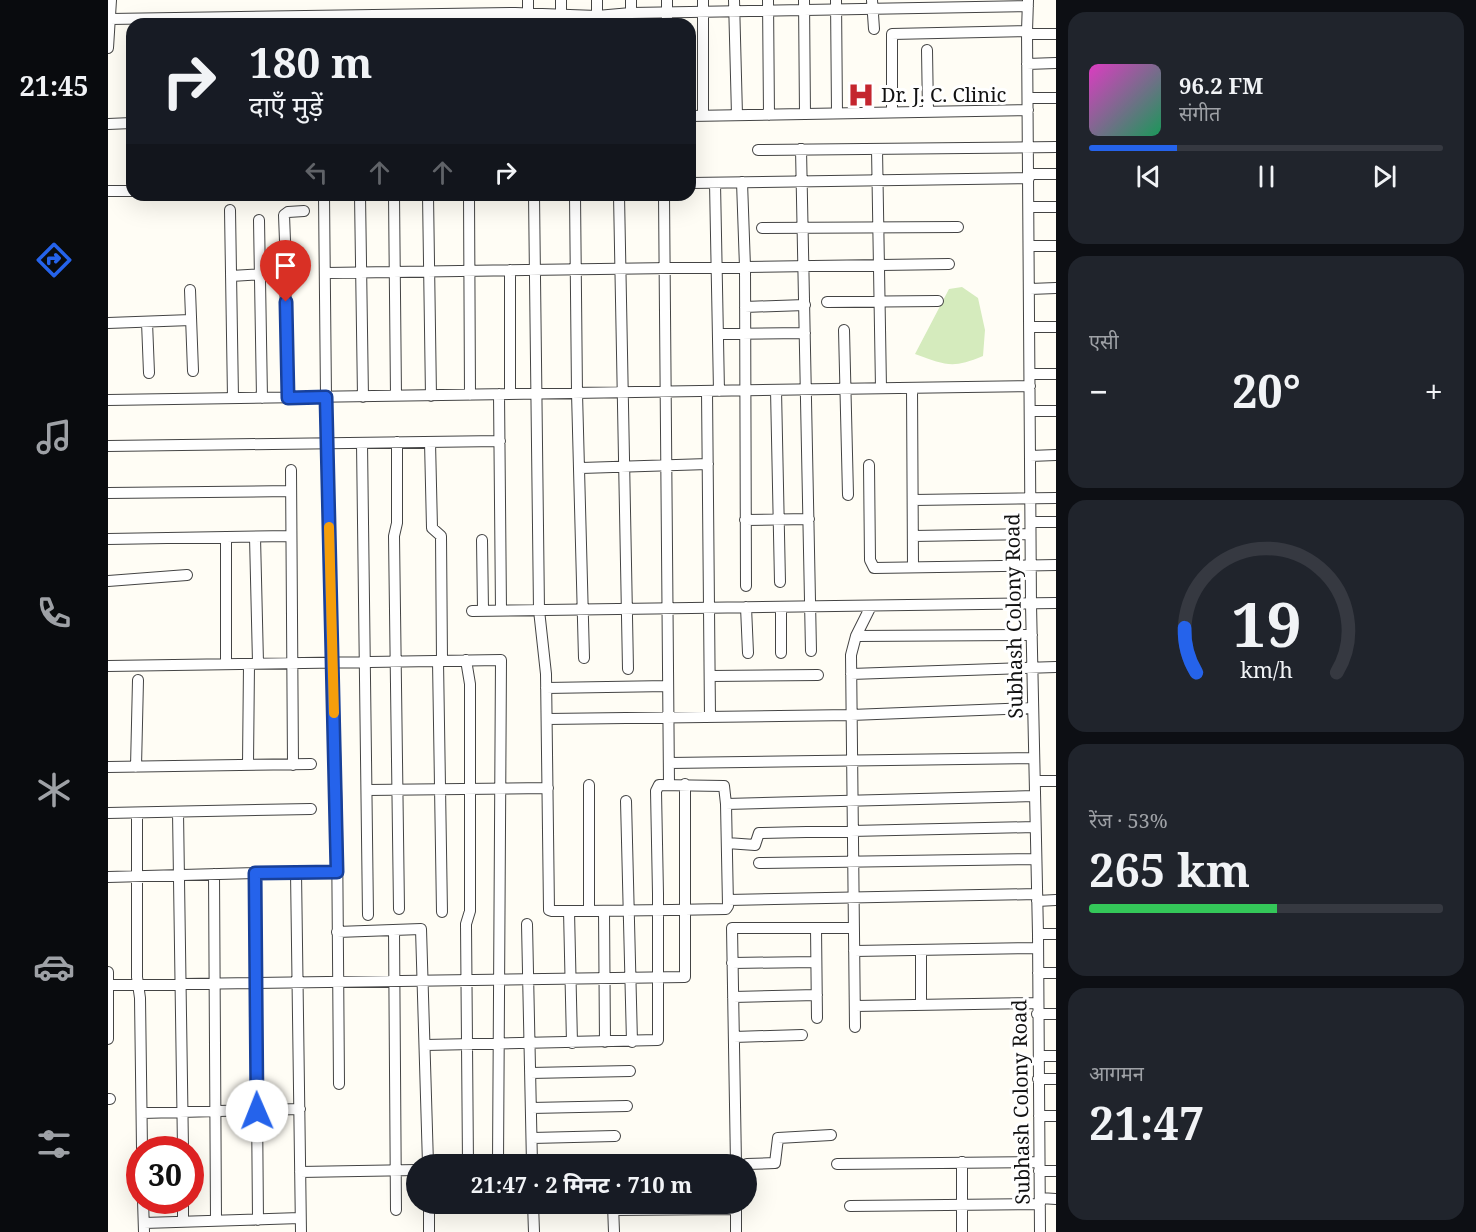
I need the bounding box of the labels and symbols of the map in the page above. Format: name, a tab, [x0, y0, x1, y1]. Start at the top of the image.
hospital icon: Dr. J. C. Clinic	[846, 80, 876, 110]
place label: Dr. J. C. Clinic	[881, 81, 1007, 108]
pin	[260, 240, 311, 302]
street label: Subhash Colony Road	[998, 513, 1029, 719]
street label: Subhash Colony Road	[1005, 999, 1036, 1205]
position arrow	[225, 1079, 289, 1143]
speed limit sign: 30	[126, 1136, 204, 1214]

